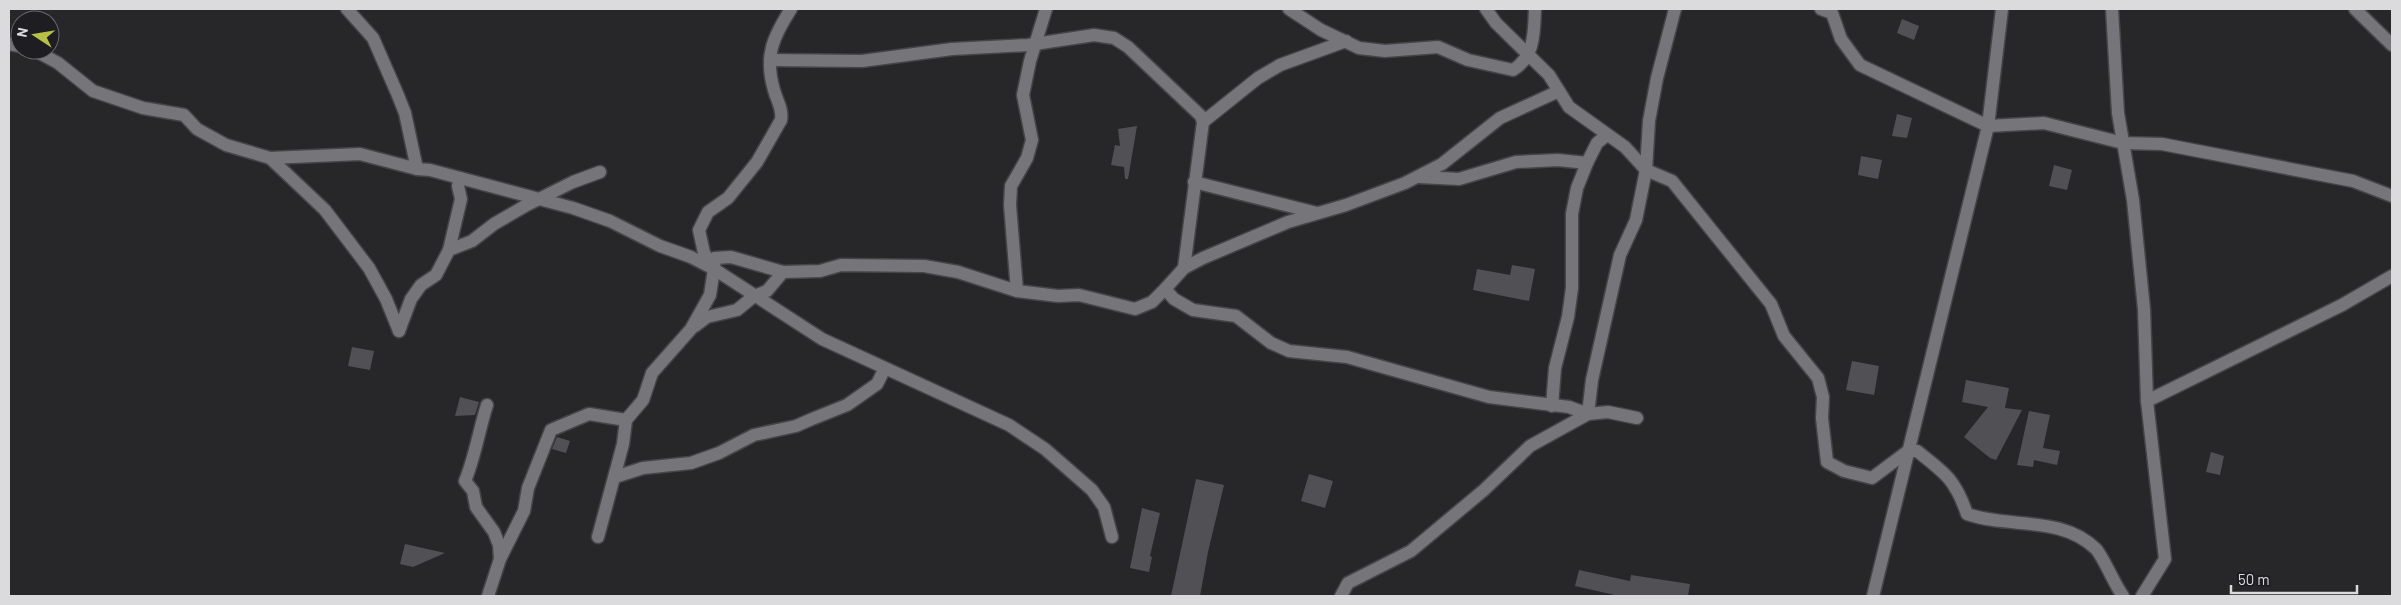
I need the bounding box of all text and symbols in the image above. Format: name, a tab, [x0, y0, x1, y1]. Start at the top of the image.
north arrow	[10, 10, 60, 60]
text: N	[13, 26, 31, 39]
scale bar	[2231, 562, 2357, 594]
text: 50 m	[2238, 570, 2270, 588]

